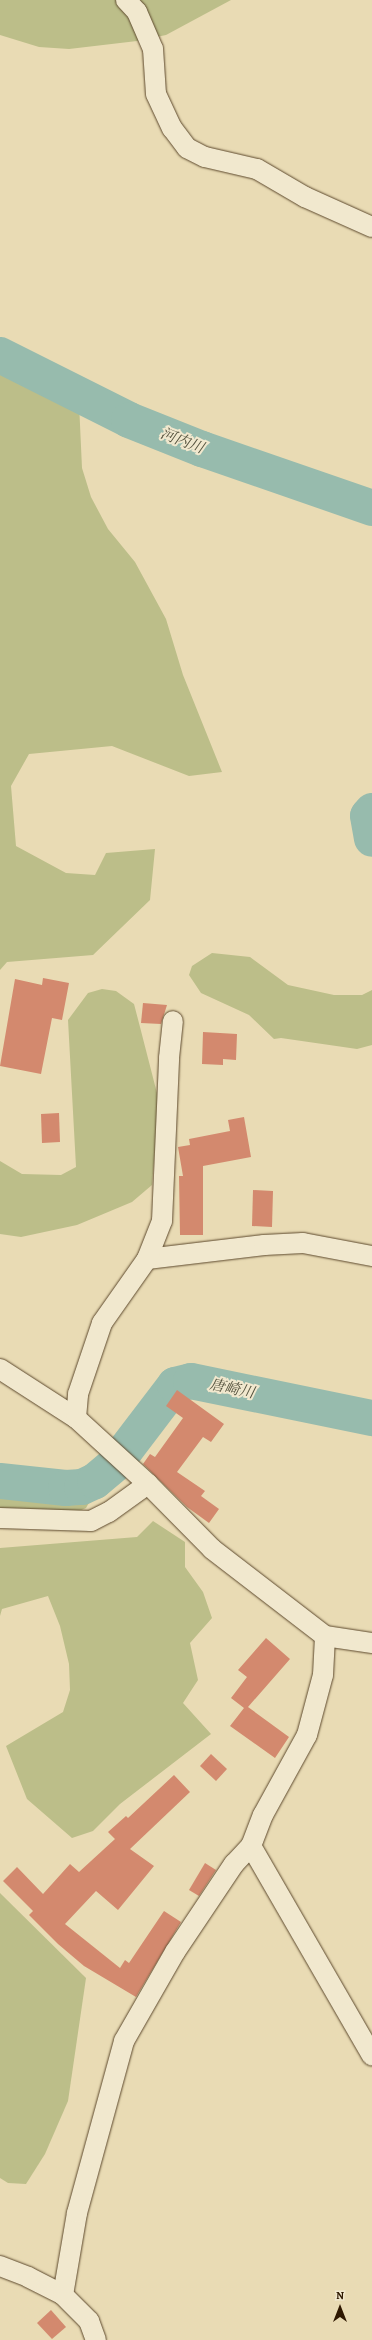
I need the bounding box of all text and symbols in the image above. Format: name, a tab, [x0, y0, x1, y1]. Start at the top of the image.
water label: 河内川	[158, 425, 206, 457]
water label: 唐崎川	[208, 1376, 256, 1402]
north arrow	[320, 2288, 360, 2328]
text: N	[336, 2288, 344, 2303]

